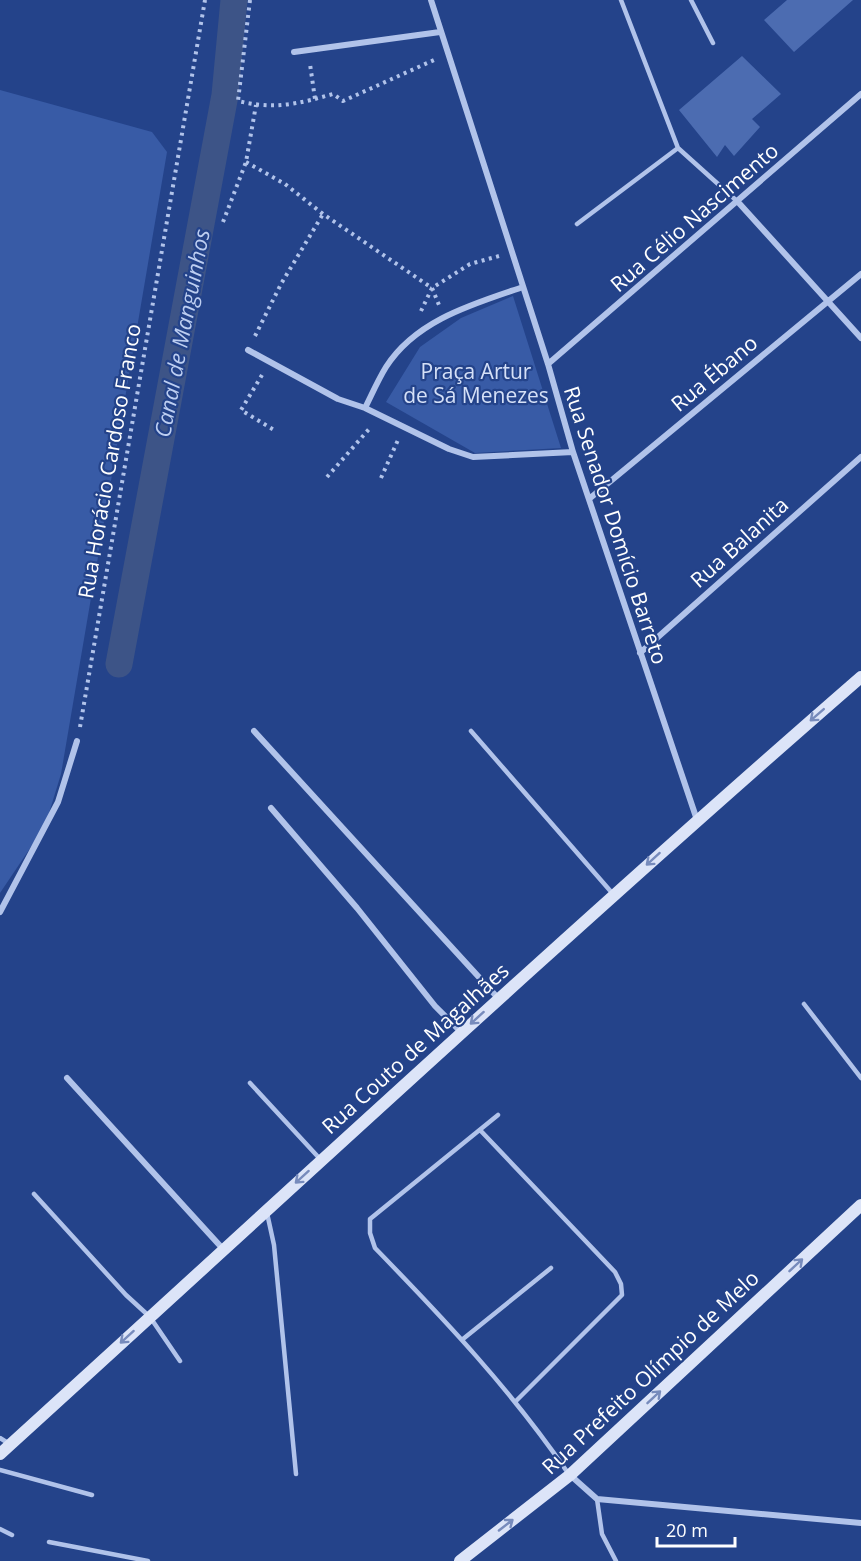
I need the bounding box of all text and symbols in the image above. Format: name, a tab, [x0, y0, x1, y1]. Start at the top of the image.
street label: Rua Célio Nascimento	[604, 136, 784, 298]
water label: Canal de Manguinhos	[146, 226, 216, 440]
street label: Rua Horácio Cardoso Franco	[71, 321, 147, 601]
street label: Rua Ébano	[665, 329, 763, 417]
park label: Praça Artur de Sá Menezes	[403, 357, 549, 409]
street label: Rua Senador Domício Barreto	[558, 382, 674, 668]
street label: Rua Balanita	[684, 491, 794, 593]
one-way arrow	[810, 708, 825, 722]
one-way arrow	[646, 852, 661, 866]
street label: Rua Couto de Magalhães	[315, 956, 515, 1140]
one-way arrow	[470, 1010, 485, 1024]
one-way arrow	[295, 1170, 310, 1184]
one-way arrow	[789, 1257, 804, 1272]
street label: Rua Prefeito Olímpio de Melo	[535, 1264, 765, 1480]
one-way arrow	[120, 1330, 135, 1345]
one-way arrow	[646, 1390, 661, 1405]
scale bar	[657, 1510, 735, 1548]
one-way arrow	[498, 1518, 514, 1531]
text: 20 m	[666, 1518, 708, 1542]

